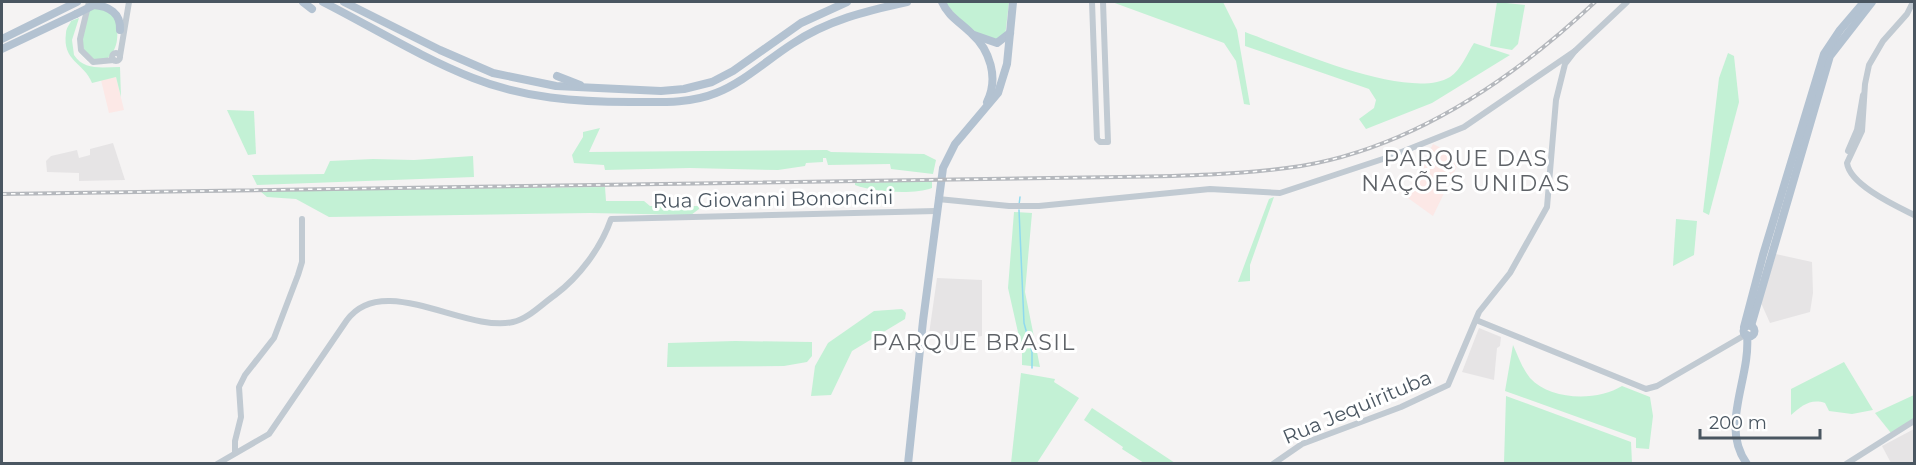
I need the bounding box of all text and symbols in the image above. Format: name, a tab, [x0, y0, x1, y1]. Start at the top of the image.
district label: PARQUE DAS NAÇÕES UNIDAS	[1361, 145, 1571, 197]
street label: Rua Giovanni Bononcini	[653, 185, 893, 213]
district label: PARQUE BRASIL	[872, 329, 1076, 356]
street label: Rua Jequirituba	[1279, 365, 1435, 449]
scale bar	[1700, 402, 1820, 440]
text: 200 m	[1709, 412, 1767, 434]

